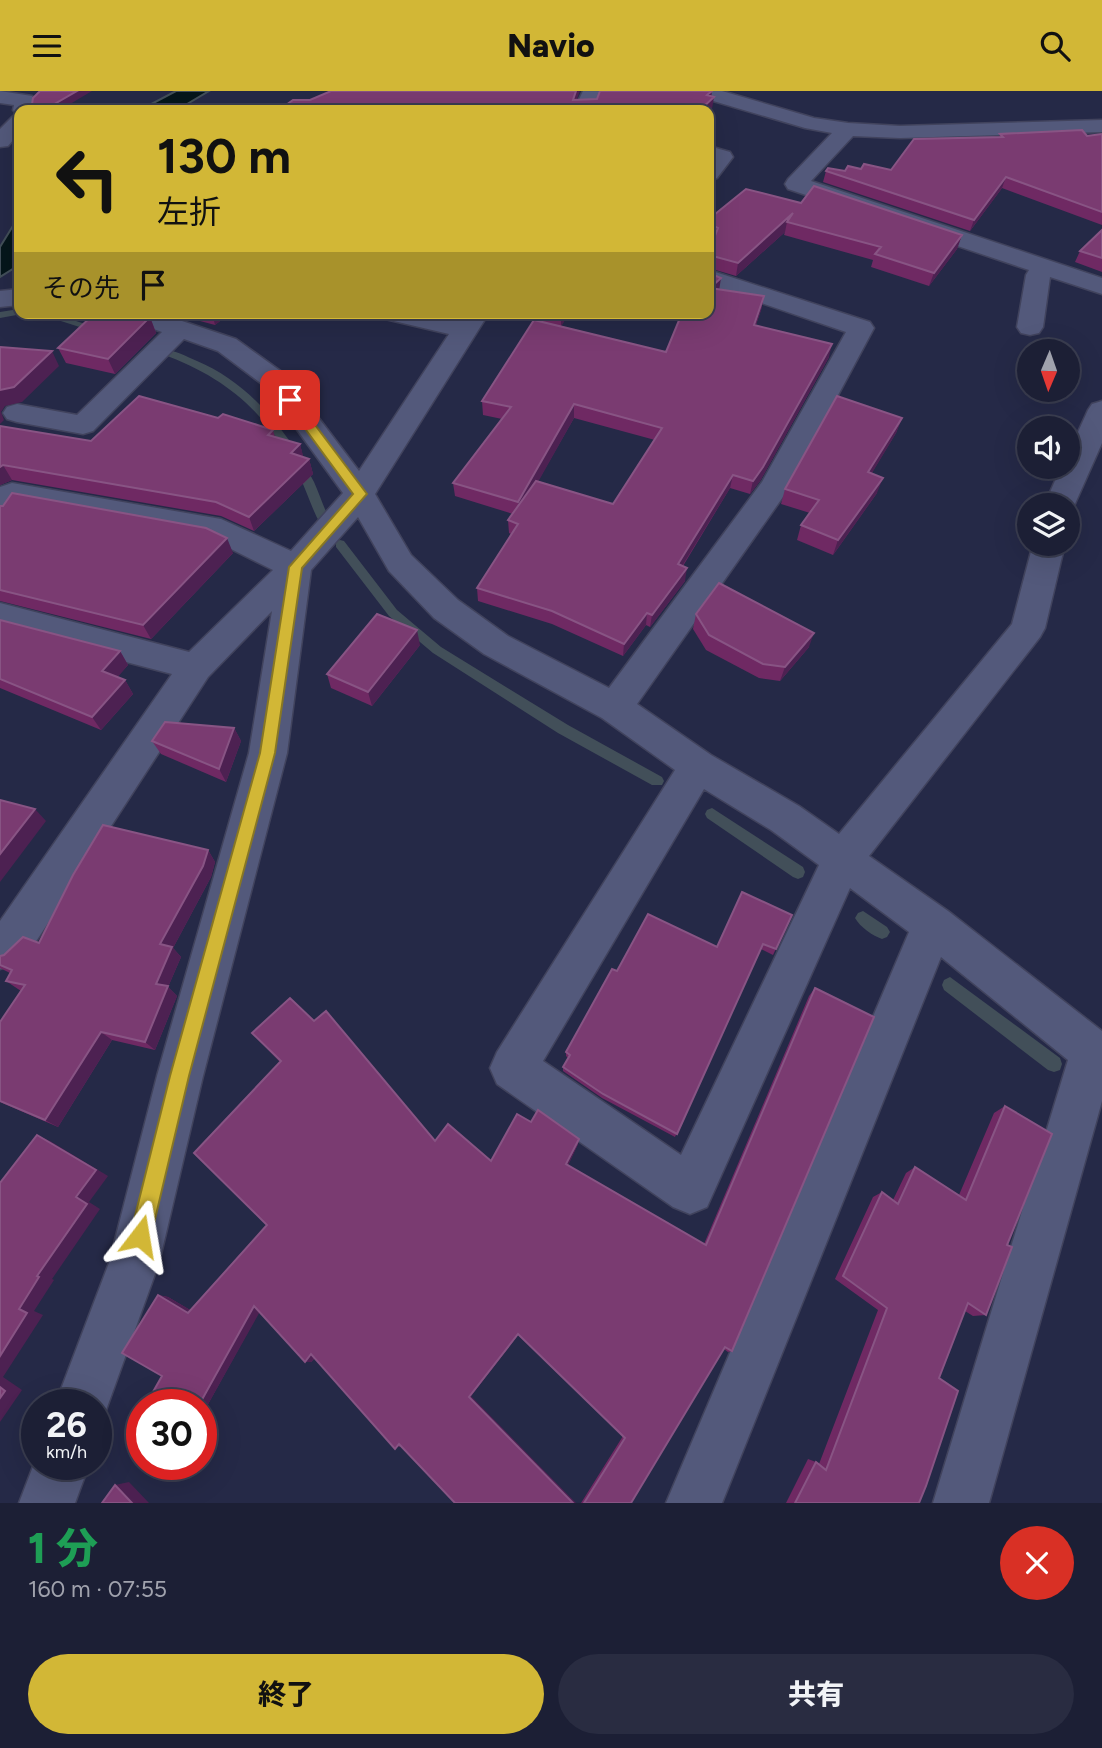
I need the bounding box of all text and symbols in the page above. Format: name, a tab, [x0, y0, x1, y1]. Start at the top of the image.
icon: menu	[28, 27, 66, 65]
text: Navio	[507, 27, 595, 65]
icon: search	[1036, 27, 1074, 65]
text: 130 m	[157, 126, 291, 185]
icon: left	[42, 133, 133, 224]
text: 左折	[157, 193, 221, 231]
icon: arrive	[134, 266, 172, 304]
text: その先	[42, 272, 120, 304]
north arrow	[1017, 339, 1080, 403]
map controls	[1017, 339, 1080, 556]
pin	[260, 370, 320, 430]
icon: arrive	[271, 381, 309, 419]
button: sound	[1017, 416, 1080, 479]
button: layers	[1017, 493, 1080, 556]
position arrow	[103, 1199, 177, 1273]
speed limit sign: 30	[126, 1389, 217, 1480]
text: 26	[46, 1404, 87, 1446]
text: km/h	[46, 1441, 87, 1463]
text: 1 分	[28, 1523, 98, 1574]
button: close	[1000, 1526, 1074, 1600]
text: 160 m · 07:55	[28, 1575, 167, 1603]
button: 終了	[28, 1654, 544, 1734]
button: 共有	[558, 1654, 1074, 1734]

